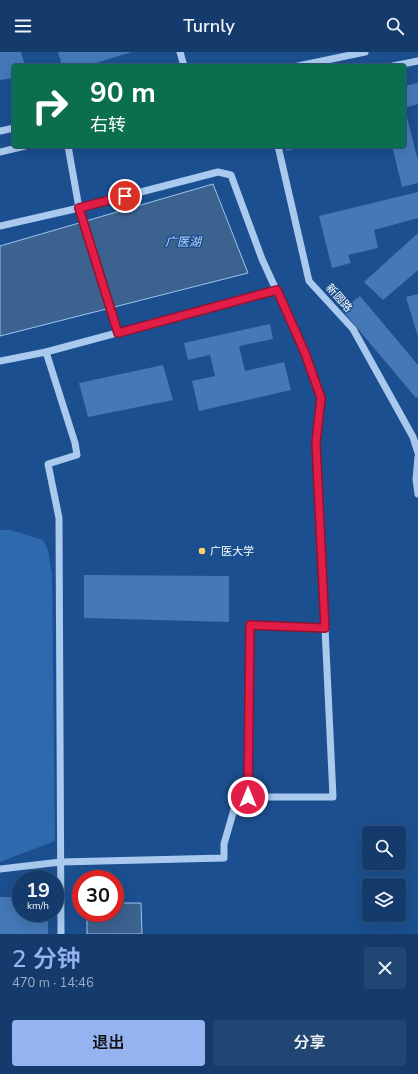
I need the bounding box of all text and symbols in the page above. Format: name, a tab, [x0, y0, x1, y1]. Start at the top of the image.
text: Turnly	[183, 14, 235, 38]
icon: menu	[12, 15, 34, 37]
icon: search	[384, 15, 406, 37]
text: 90 m	[90, 74, 156, 112]
icon: right	[24, 80, 76, 132]
text: 右转	[90, 113, 126, 137]
pin	[108, 179, 142, 213]
icon: arrive	[114, 185, 136, 207]
water label: 广医湖	[165, 234, 203, 250]
street label: 新圆路	[322, 281, 356, 315]
place label: 广医大学	[210, 544, 254, 559]
marker: 广医大学	[197, 546, 207, 556]
position arrow	[227, 776, 269, 818]
map controls	[362, 826, 406, 922]
button: search	[362, 826, 406, 870]
speed limit sign: 30	[72, 870, 124, 922]
text: 19	[26, 877, 50, 904]
button: layers	[362, 878, 406, 922]
text: km/h	[27, 899, 49, 913]
text: 2 分钟	[12, 943, 81, 975]
button: close	[364, 947, 406, 989]
text: 470 m · 14:46	[12, 974, 94, 992]
button: 退出	[12, 1020, 205, 1066]
button: 分享	[213, 1020, 406, 1066]

